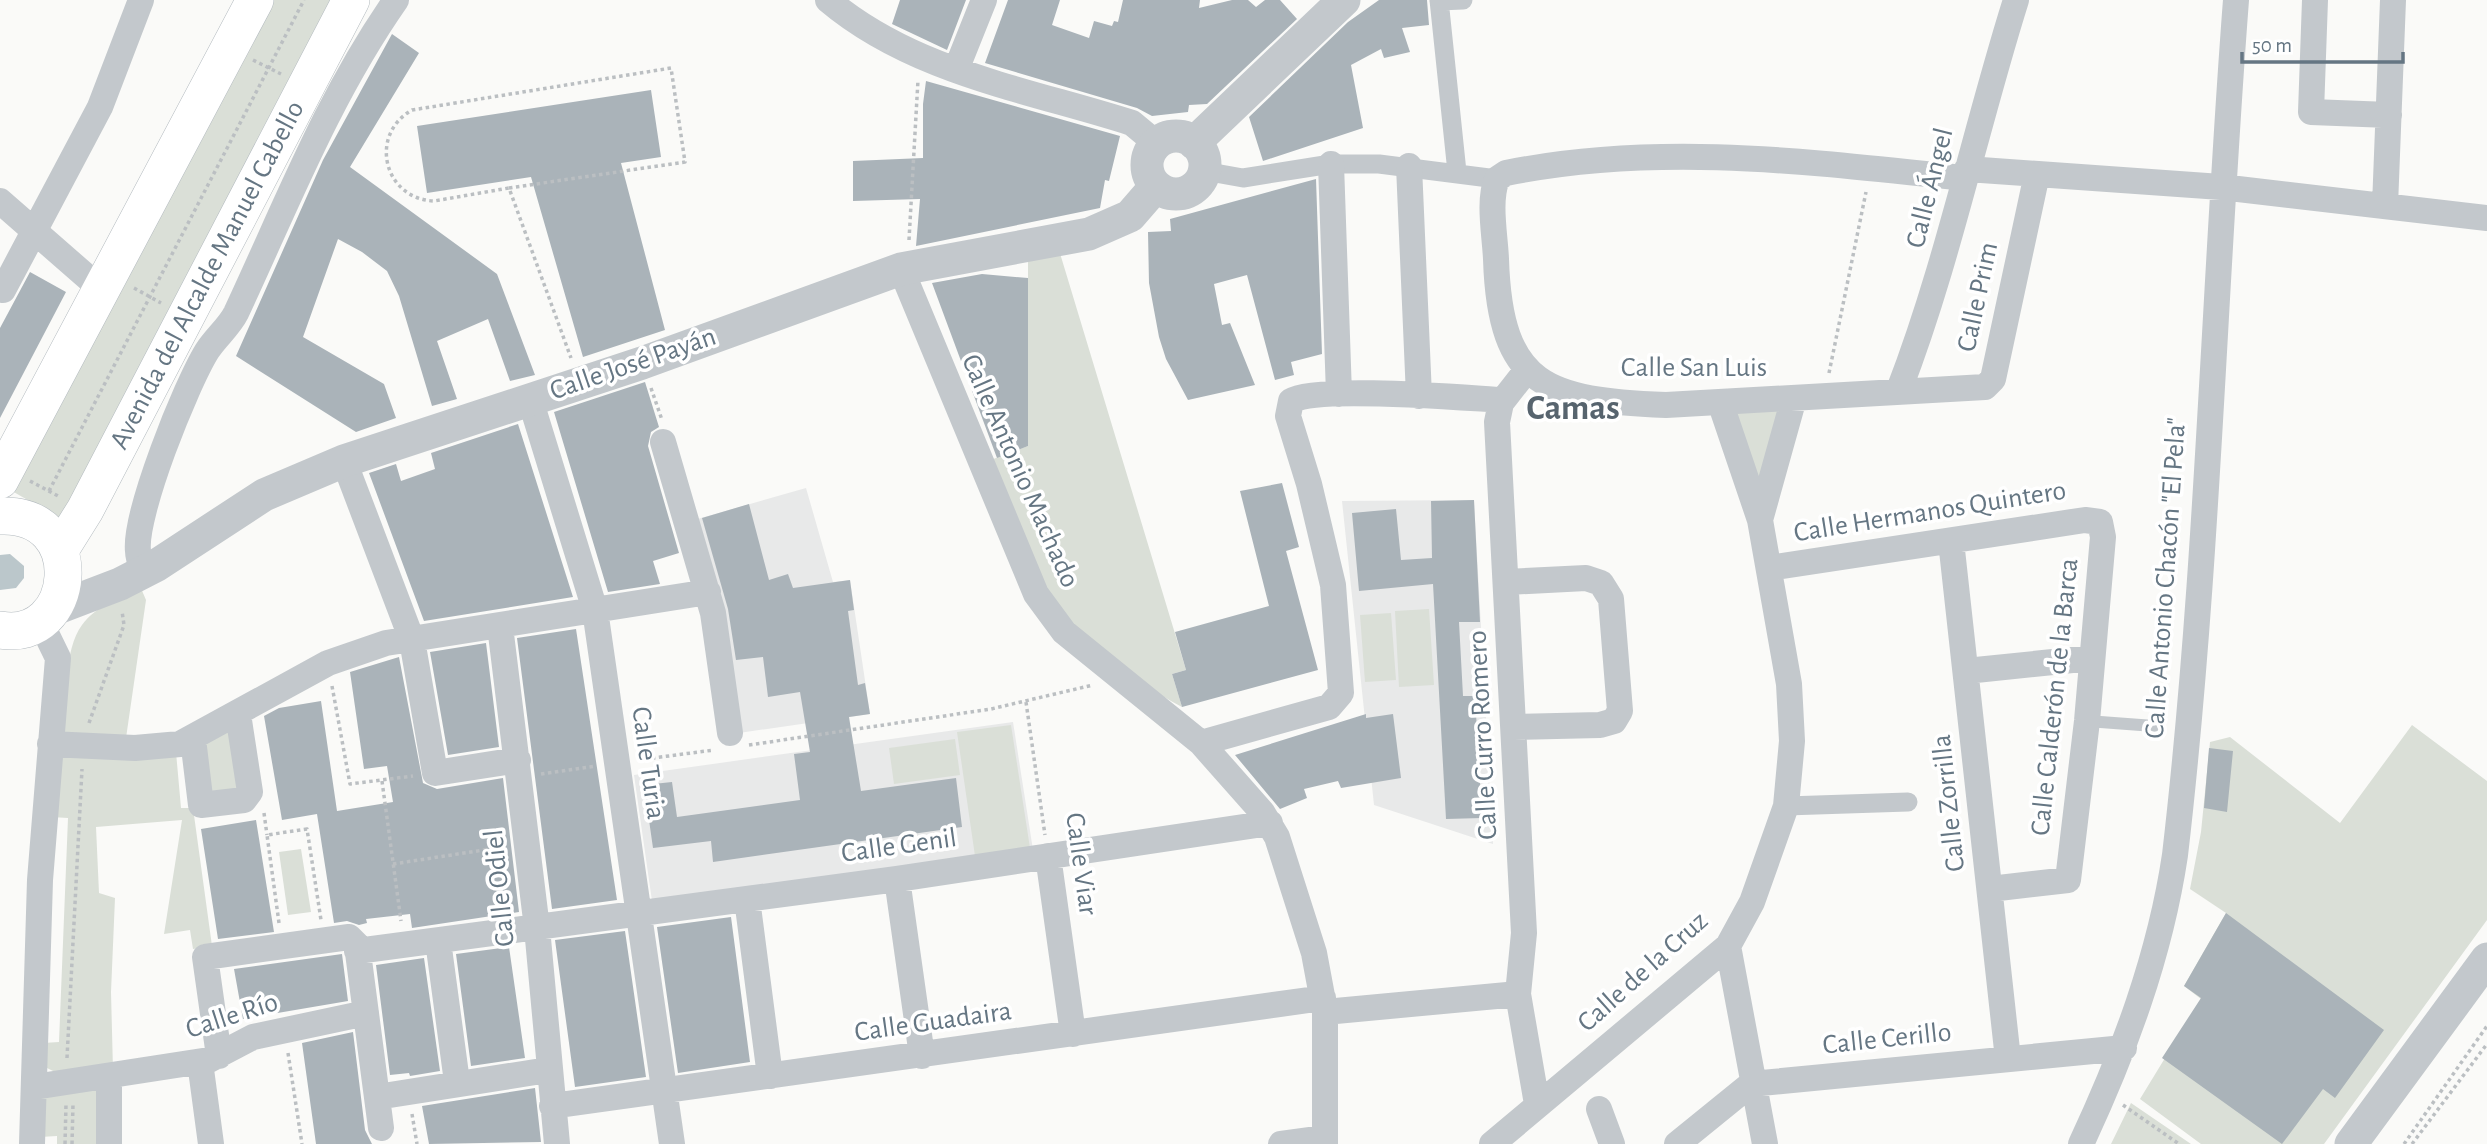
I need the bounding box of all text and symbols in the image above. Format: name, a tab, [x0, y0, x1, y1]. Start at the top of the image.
scale bar	[2242, 21, 2403, 65]
text: 50 m	[2252, 35, 2292, 56]
street label: Avenida del Alcalde Manuel Cabello	[105, 97, 310, 454]
street label: Calle Ángel	[1899, 124, 1958, 251]
street label: Calle Prim	[1953, 240, 2003, 354]
street label: Calle José Payán	[546, 322, 720, 406]
street label: Calle Antonio Machado	[956, 350, 1084, 592]
street label: Calle San Luis	[1621, 354, 1767, 382]
district label: Camas	[1526, 391, 1620, 426]
street label: Calle Antonio Chacón "El Pela"	[2141, 416, 2191, 740]
street label: Calle Hermanos Quintero	[1792, 477, 2068, 547]
street label: Calle Calderón de la Barca	[2027, 557, 2084, 837]
street label: Calle Curro Romero	[1464, 630, 1502, 840]
street label: Calle Turia	[626, 705, 670, 821]
street label: Calle Zorrilla	[1928, 733, 1970, 873]
street label: Calle Viar	[1060, 811, 1102, 917]
street label: Calle Genil	[840, 824, 958, 868]
street label: Calle Odiel	[480, 828, 520, 948]
street label: Calle de la Cruz	[1573, 907, 1713, 1037]
street label: Calle Río	[183, 988, 281, 1044]
street label: Calle Guadaira	[853, 997, 1013, 1047]
street label: Calle Cerillo	[1821, 1018, 1953, 1060]

